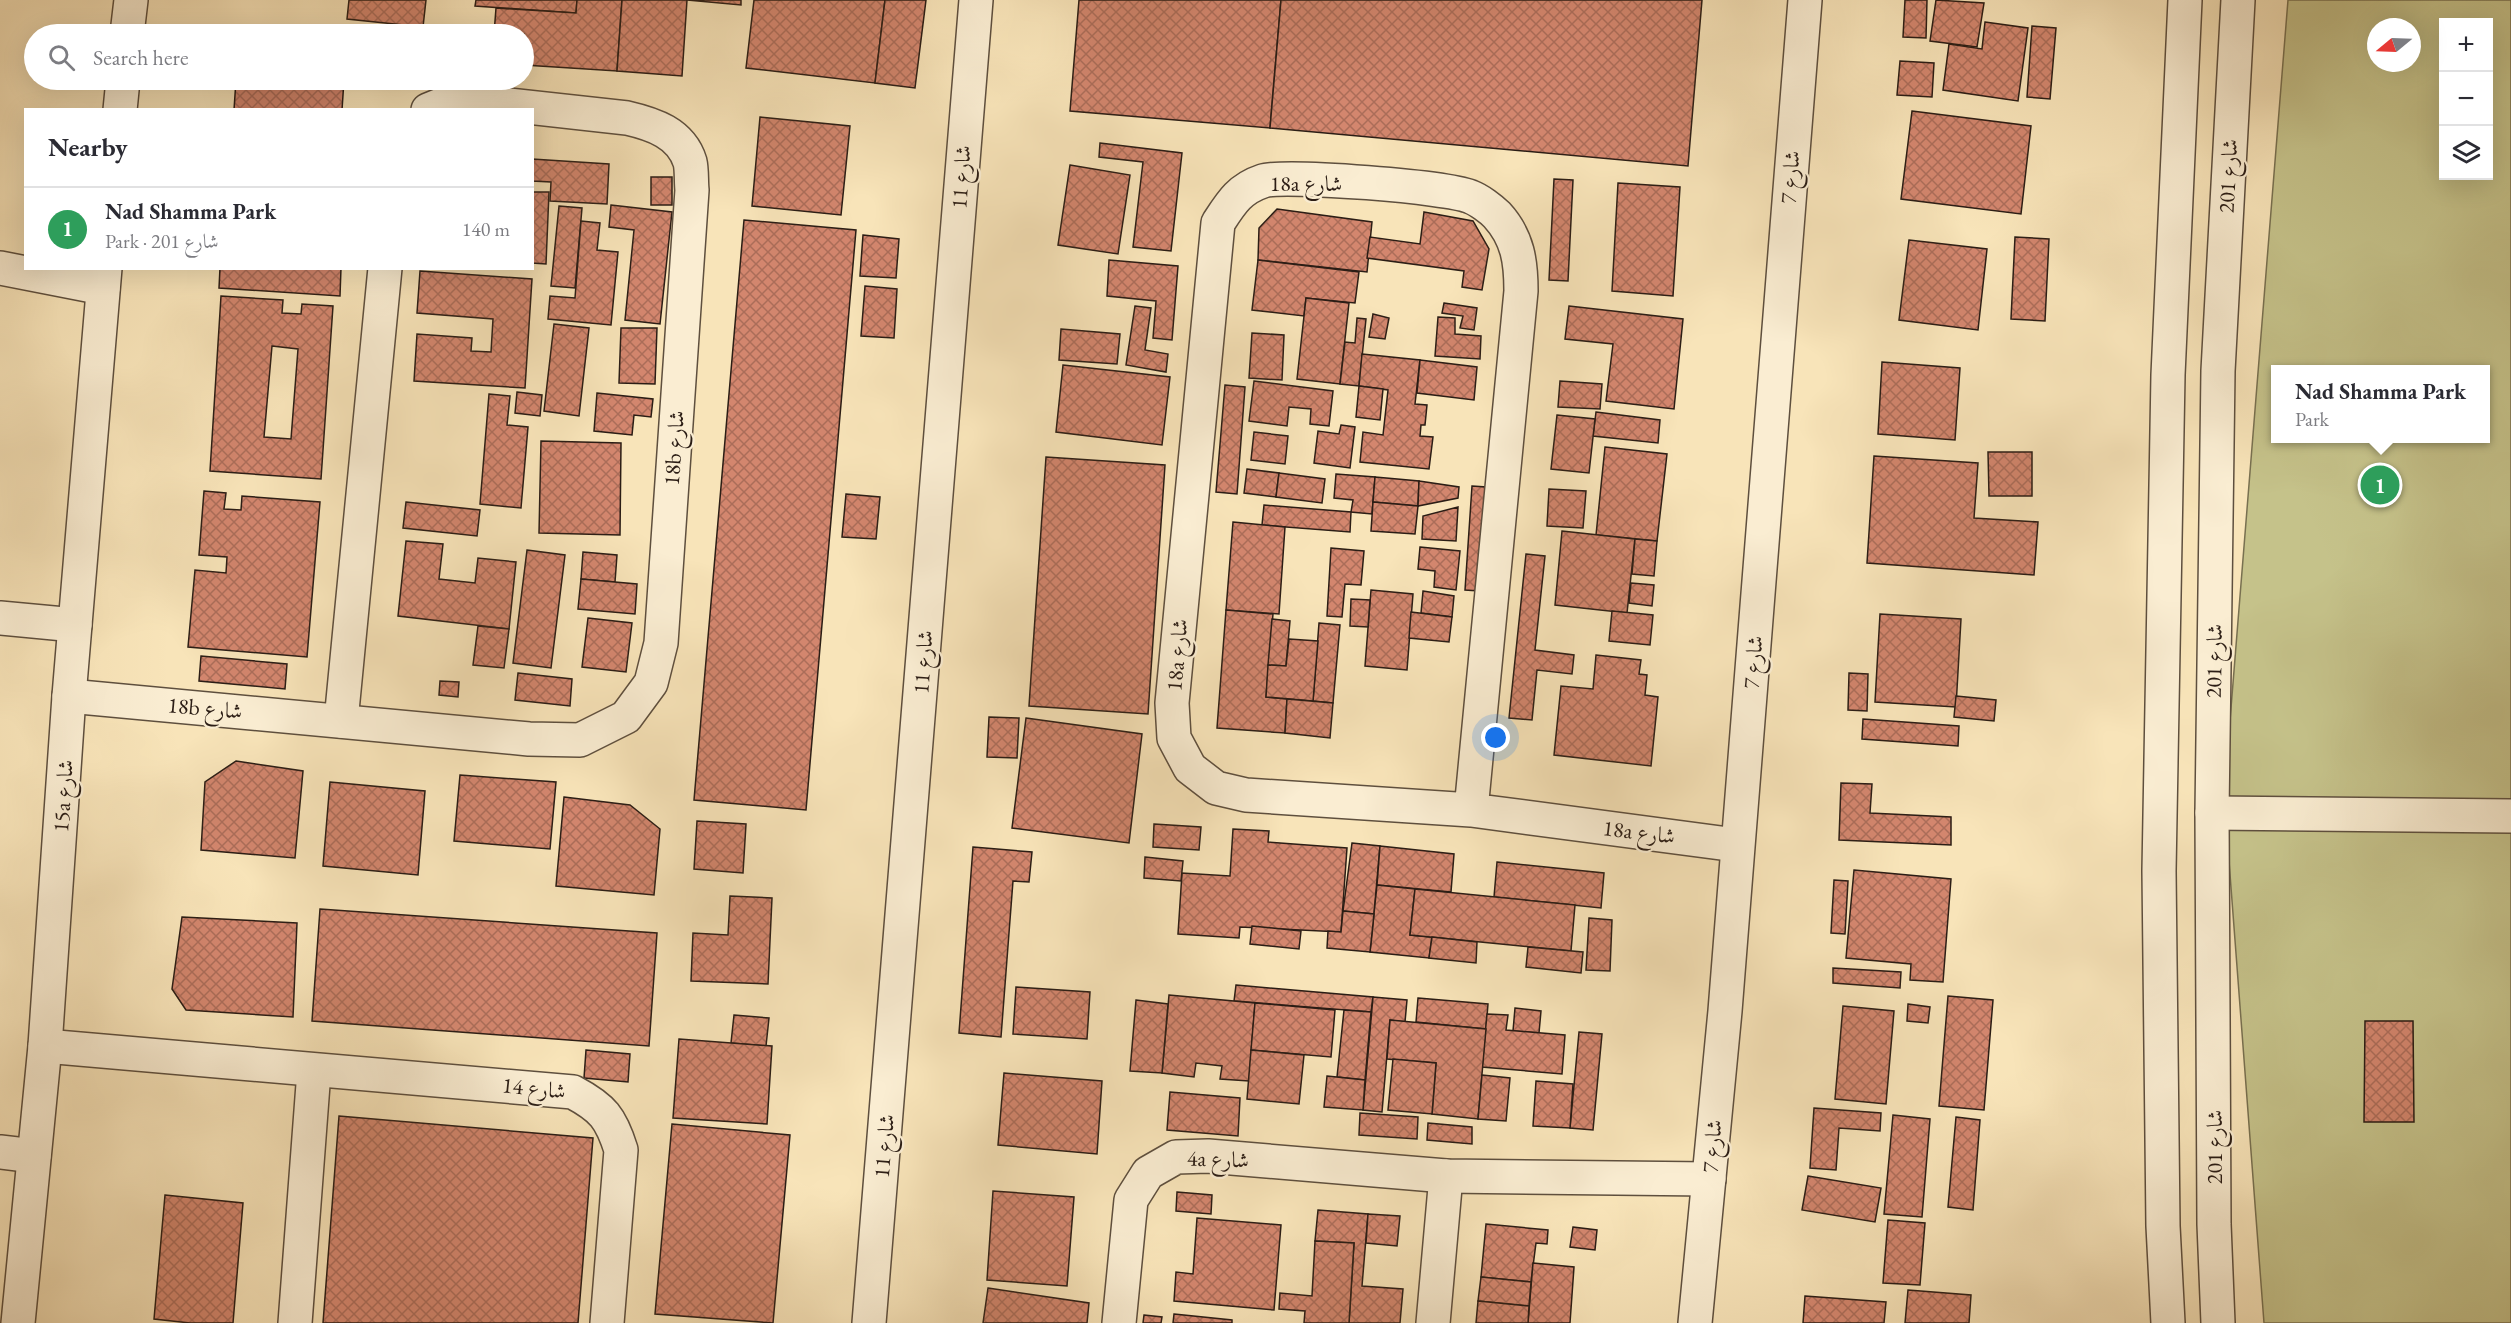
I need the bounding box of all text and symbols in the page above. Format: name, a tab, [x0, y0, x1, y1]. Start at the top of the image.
north arrow	[2367, 18, 2421, 72]
map controls	[2439, 18, 2493, 180]
button: +	[2439, 18, 2493, 72]
search box	[24, 24, 534, 90]
icon: search	[45, 41, 78, 74]
text: Search here	[93, 43, 188, 72]
button: −	[2439, 72, 2493, 126]
button: layers	[2439, 126, 2493, 180]
text: Nearby	[48, 130, 128, 164]
street label: شارع 201	[2212, 138, 2248, 214]
street label: شارع 11	[944, 144, 982, 210]
street label: شارع 7	[1773, 149, 1811, 205]
street label: 18a شارع	[1270, 169, 1342, 202]
text: Nad Shamma Park	[105, 197, 276, 226]
text: 1	[62, 216, 73, 242]
text: 140 m	[462, 216, 510, 242]
text: Park · شارع 201	[105, 228, 219, 254]
popup	[2271, 365, 2490, 443]
text: Nad Shamma Park	[2295, 377, 2466, 406]
text: Park	[2295, 406, 2329, 432]
street label: 18b شارع	[657, 410, 695, 487]
pin: 1	[2360, 462, 2400, 508]
street label: 18a شارع	[1159, 618, 1199, 693]
street label: شارع 201	[2199, 624, 2233, 698]
street label: شارع 11	[906, 629, 944, 695]
street label: شارع 7	[1736, 634, 1774, 690]
street label: 18b شارع	[166, 690, 244, 730]
your location	[1481, 723, 1510, 752]
street label: 15a شارع	[46, 759, 84, 833]
street label: 18a شارع	[1601, 813, 1677, 855]
street label: شارع 14	[500, 1070, 567, 1110]
street label: شارع 201	[2200, 1110, 2233, 1184]
street label: شارع 11	[867, 1113, 905, 1179]
street label: شارع 7	[1695, 1118, 1733, 1174]
street label: 4a شارع	[1186, 1143, 1249, 1179]

